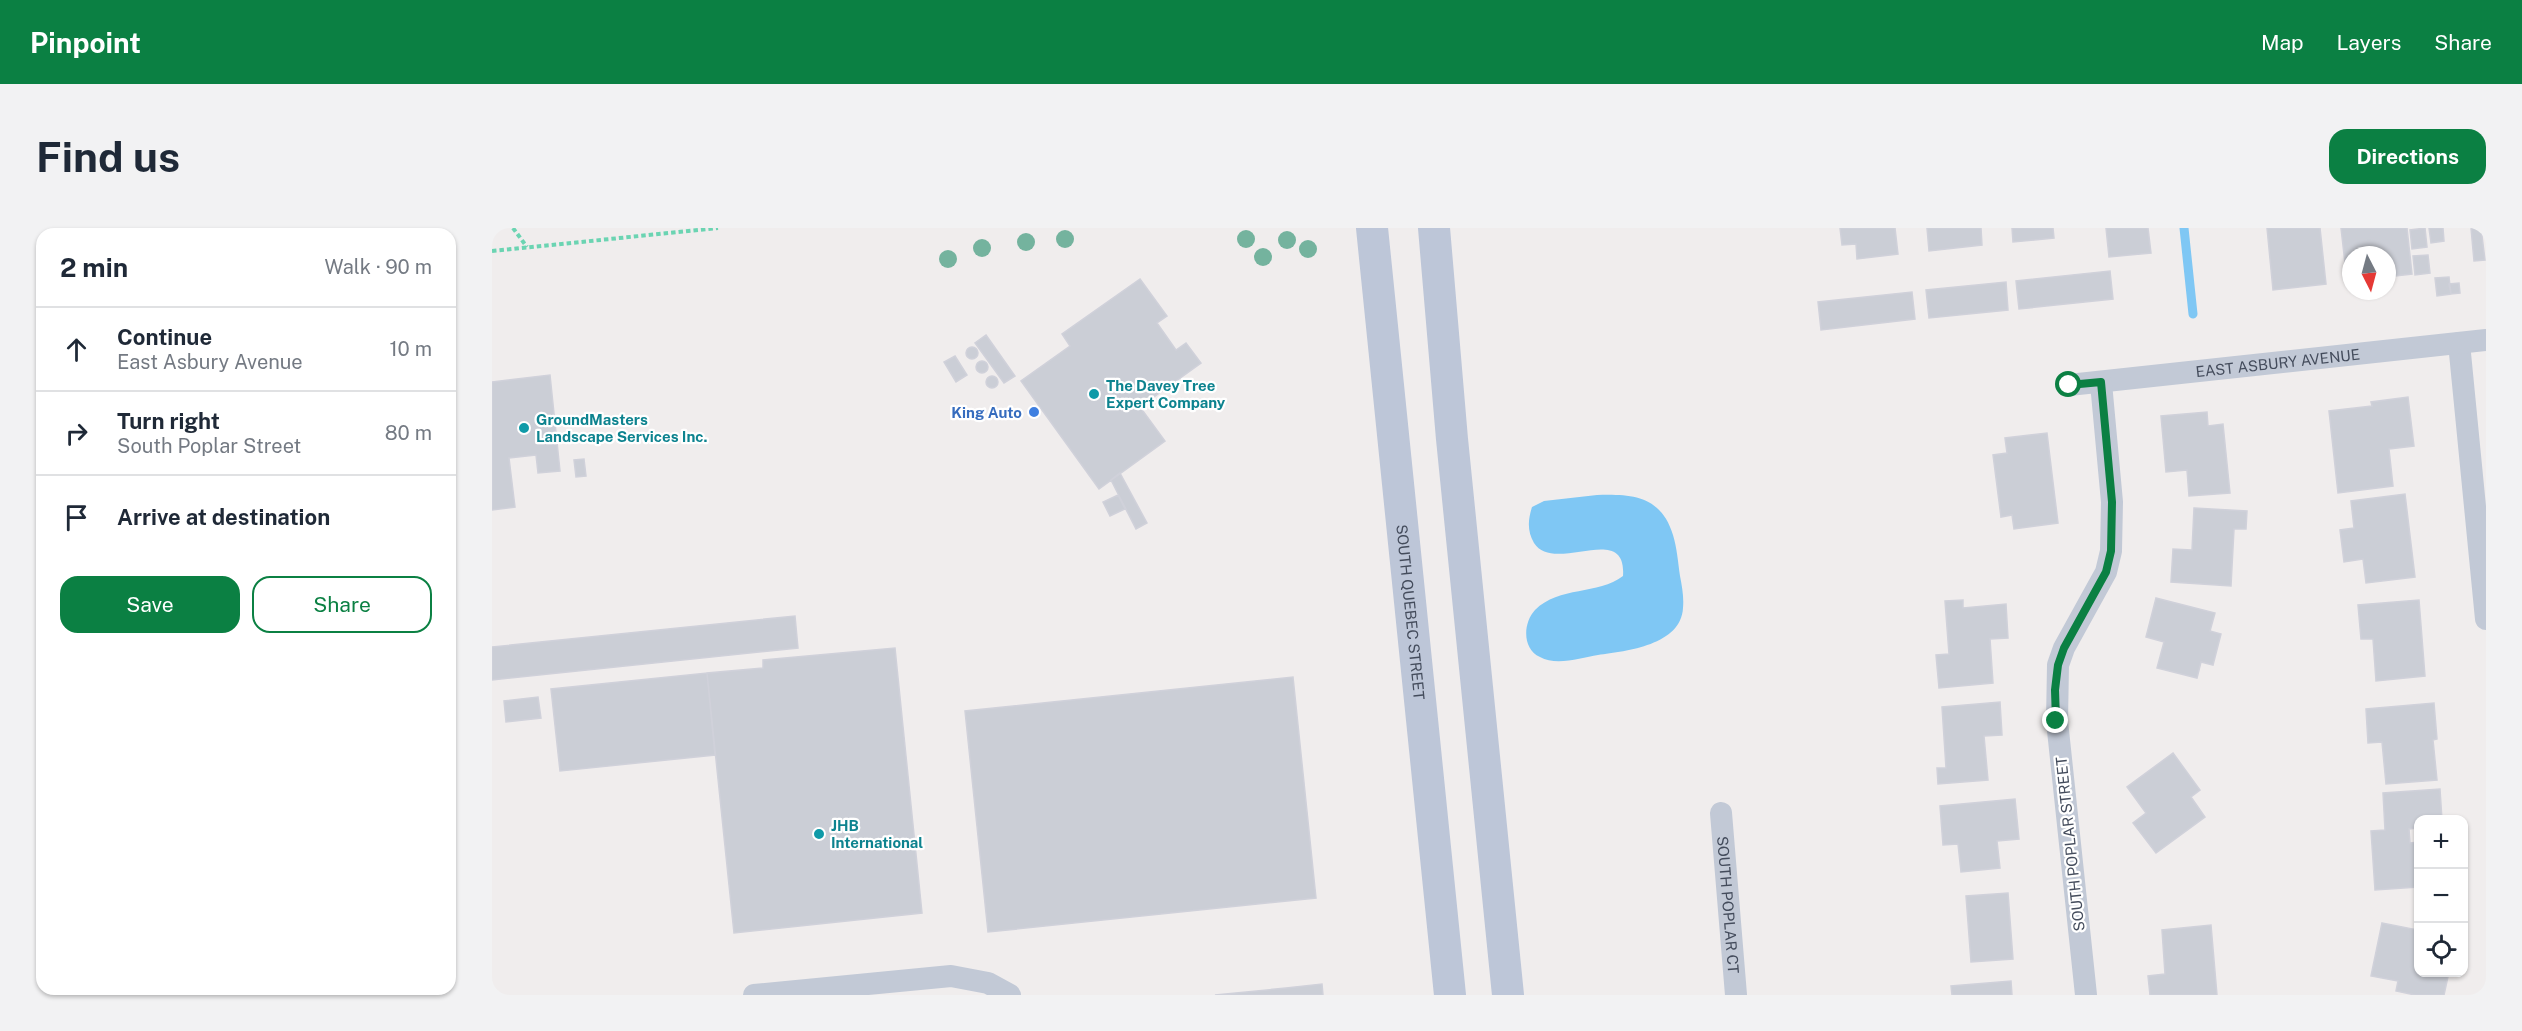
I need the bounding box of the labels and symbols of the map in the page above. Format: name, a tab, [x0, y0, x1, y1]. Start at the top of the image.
north arrow	[2342, 246, 2396, 300]
street label: EAST ASBURY AVENUE	[2195, 345, 2361, 380]
route start	[2055, 371, 2081, 397]
place label: The Davey Tree Expert Company	[1106, 377, 1226, 411]
marker: The Davey Tree Expert Company	[1087, 387, 1101, 401]
place label: King Auto	[951, 404, 1022, 421]
marker: King Auto	[1027, 405, 1041, 419]
place label: GroundMasters Landscape Services Inc.	[536, 411, 708, 445]
marker: GroundMasters Landscape Services Inc.	[517, 421, 531, 435]
street label: SOUTH QUEBEC STREET	[1394, 523, 1428, 701]
route end	[2042, 707, 2068, 733]
street label: SOUTH POPLAR STREET	[2052, 756, 2088, 932]
place label: JHB International	[831, 817, 923, 851]
marker: JHB International	[812, 827, 826, 841]
street label: SOUTH POPLAR CT	[1714, 835, 1743, 974]

